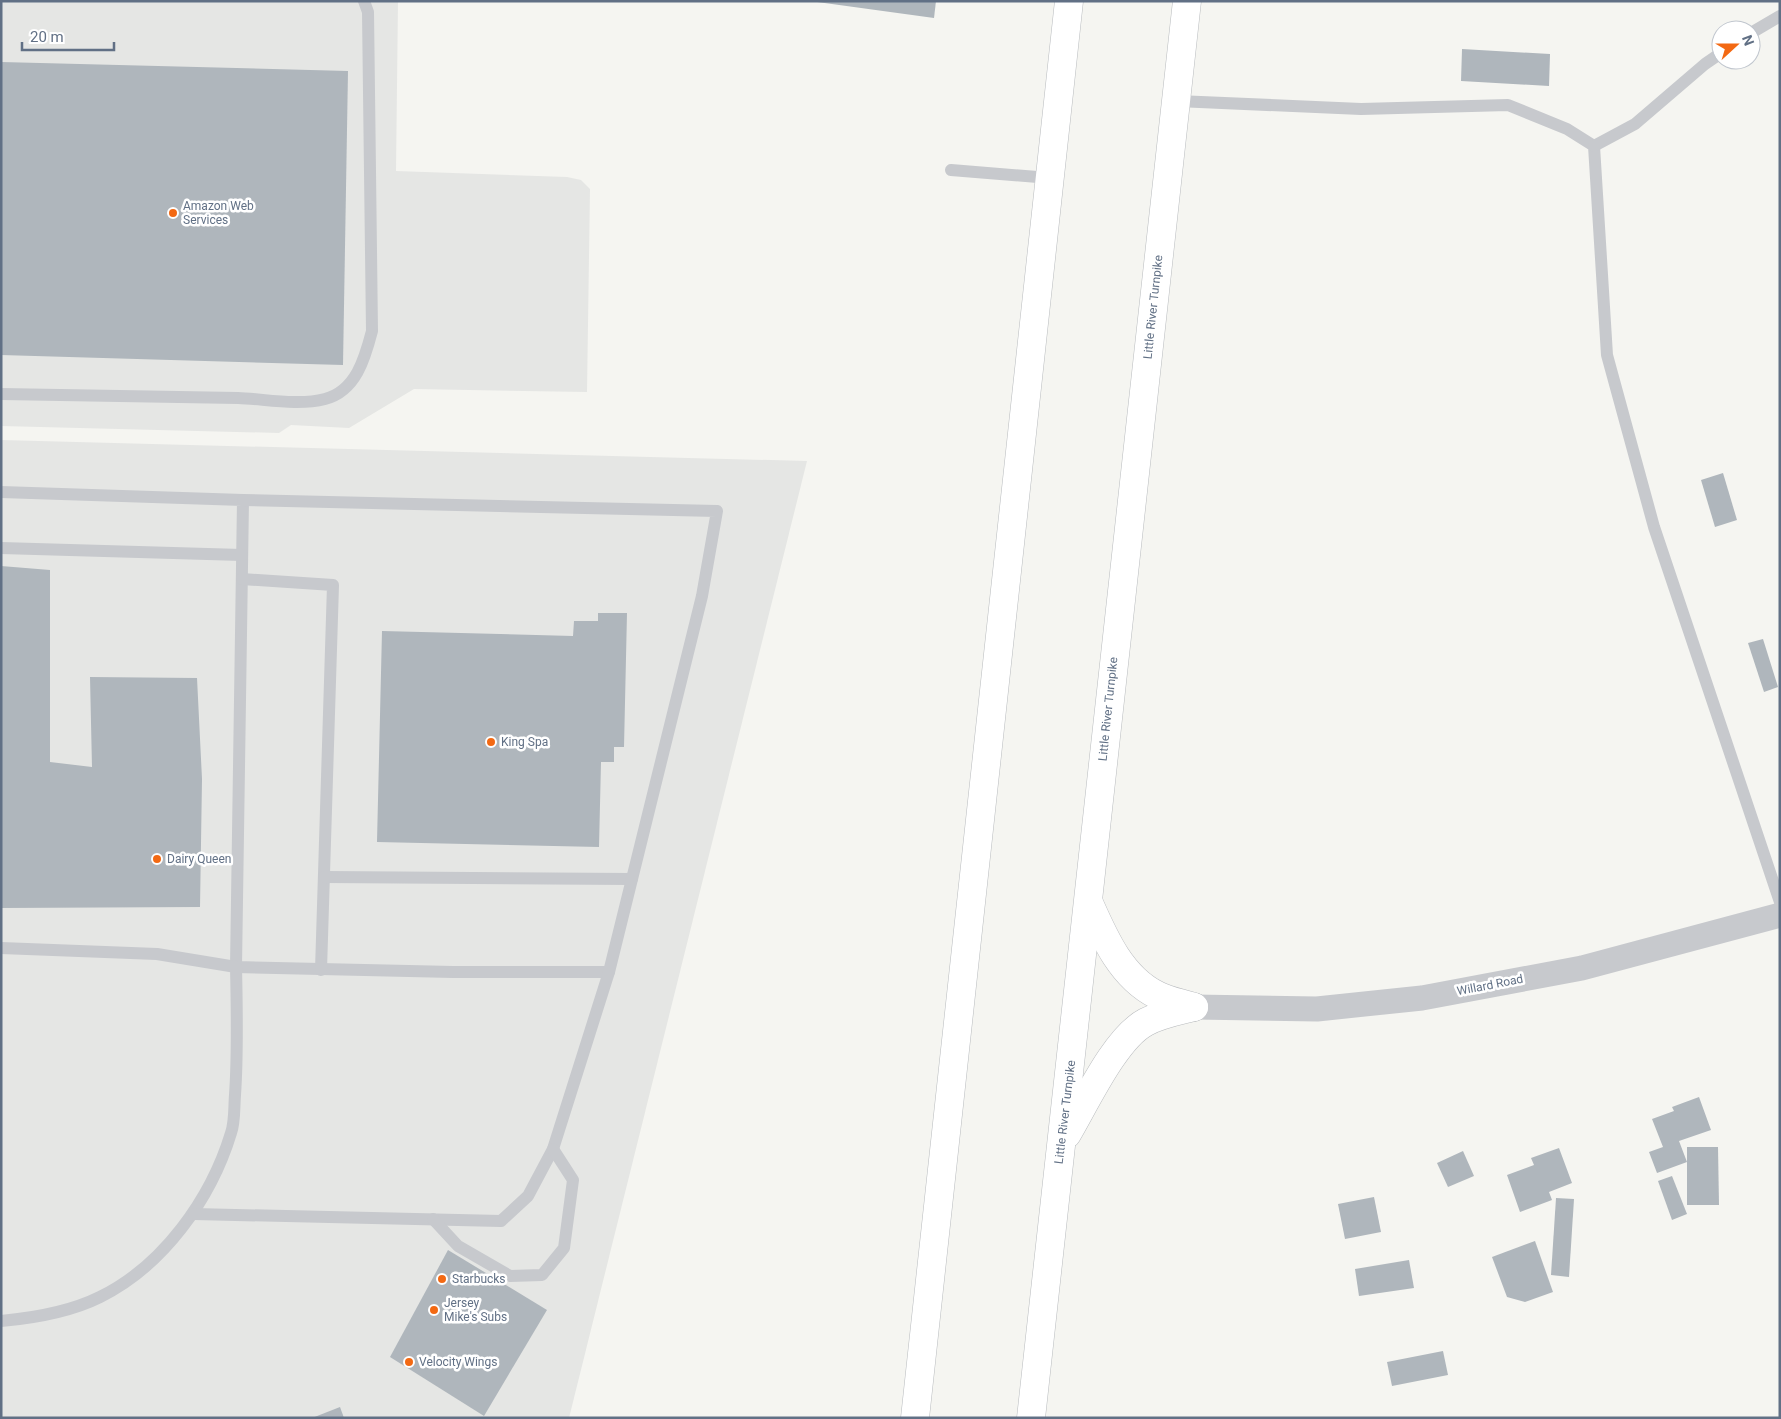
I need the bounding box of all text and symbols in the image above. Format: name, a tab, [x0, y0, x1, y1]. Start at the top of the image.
scale bar	[22, 20, 115, 52]
north arrow	[1711, 20, 1761, 70]
text: 20 m	[30, 28, 64, 46]
text: N	[1739, 33, 1757, 48]
place label: Amazon Web Services	[183, 199, 254, 227]
marker: Amazon Web Services	[167, 207, 179, 219]
street label: Little River Turnpike	[1141, 254, 1165, 360]
street label: Little River Turnpike	[1096, 656, 1120, 762]
place label: King Spa	[501, 735, 548, 749]
marker: King Spa	[485, 736, 497, 748]
place label: Dairy Queen	[167, 852, 231, 866]
marker: Dairy Queen	[151, 853, 163, 865]
street label: Willard Road	[1456, 972, 1524, 998]
street label: Little River Turnpike	[1052, 1059, 1078, 1165]
place label: Starbucks	[452, 1272, 506, 1286]
marker: Starbucks	[436, 1273, 448, 1285]
place label: Jersey Mike's Subs	[444, 1296, 507, 1324]
marker: Jersey Mike's Subs	[428, 1304, 440, 1316]
place label: Velocity Wings	[419, 1355, 497, 1369]
marker: Velocity Wings	[403, 1356, 415, 1368]

